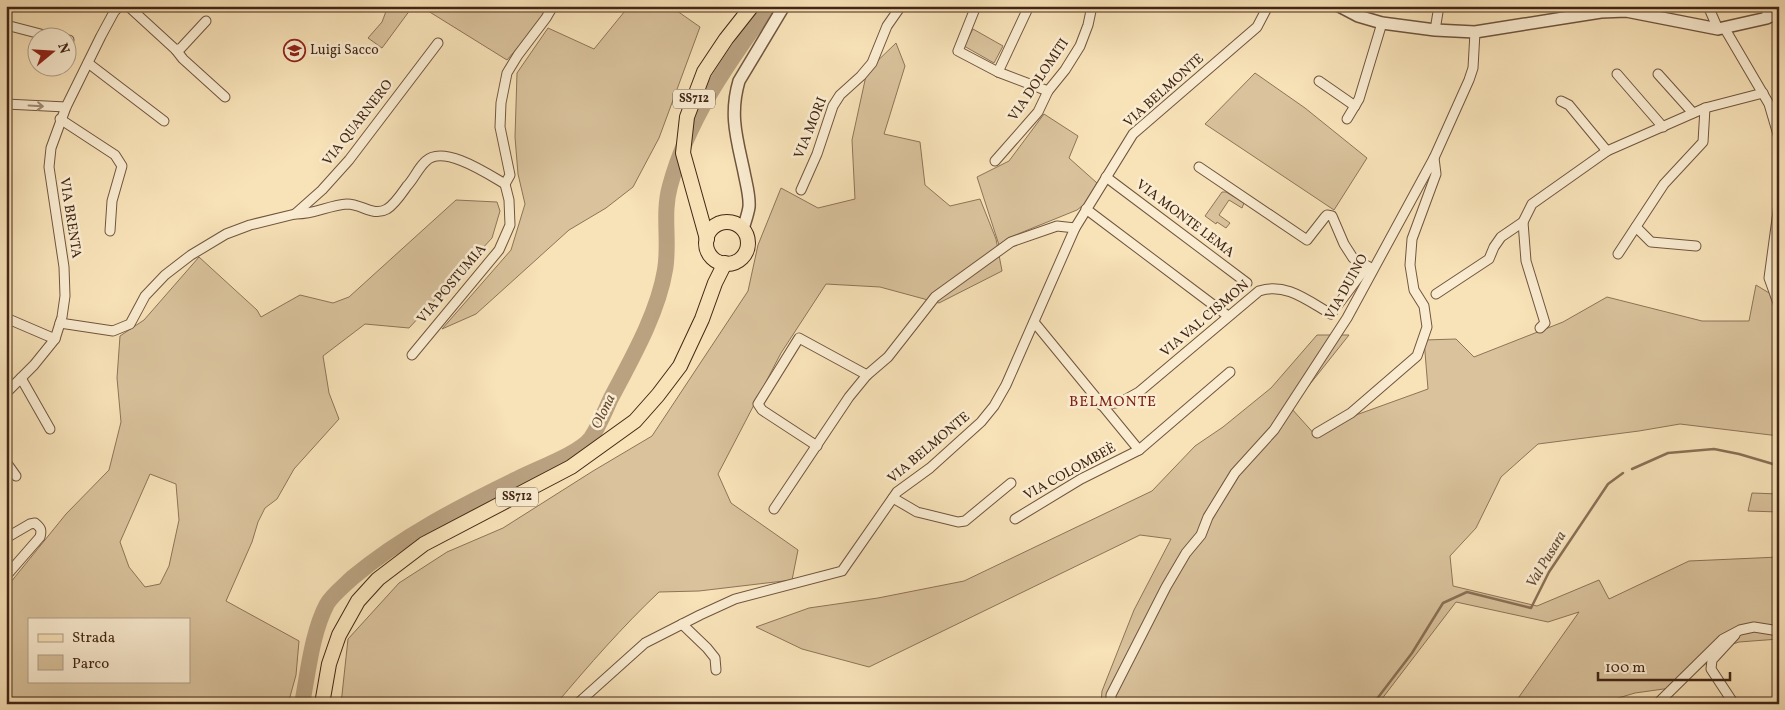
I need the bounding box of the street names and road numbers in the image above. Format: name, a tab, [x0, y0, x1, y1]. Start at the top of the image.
street label: VIA DOLOMITI	[1004, 35, 1074, 125]
street label: VIA BELMONTE	[1120, 50, 1208, 132]
street label: VIA QUARNERO	[318, 76, 398, 170]
road number: SS712	[673, 90, 715, 108]
street label: VIA MORI	[790, 94, 832, 162]
street label: VIA BRENTA	[54, 176, 86, 260]
street label: VIA MONTE LEMA	[1132, 176, 1238, 262]
street label: VIA POSTUMIA	[413, 240, 491, 328]
street label: VIA DUINO	[1321, 251, 1373, 323]
street label: VIA VAL CISMON	[1157, 276, 1253, 362]
street label: VIA BELMONTE	[884, 408, 974, 488]
street label: VIA COLOMBEÈ	[1020, 438, 1120, 505]
road number: SS712	[496, 488, 538, 507]

